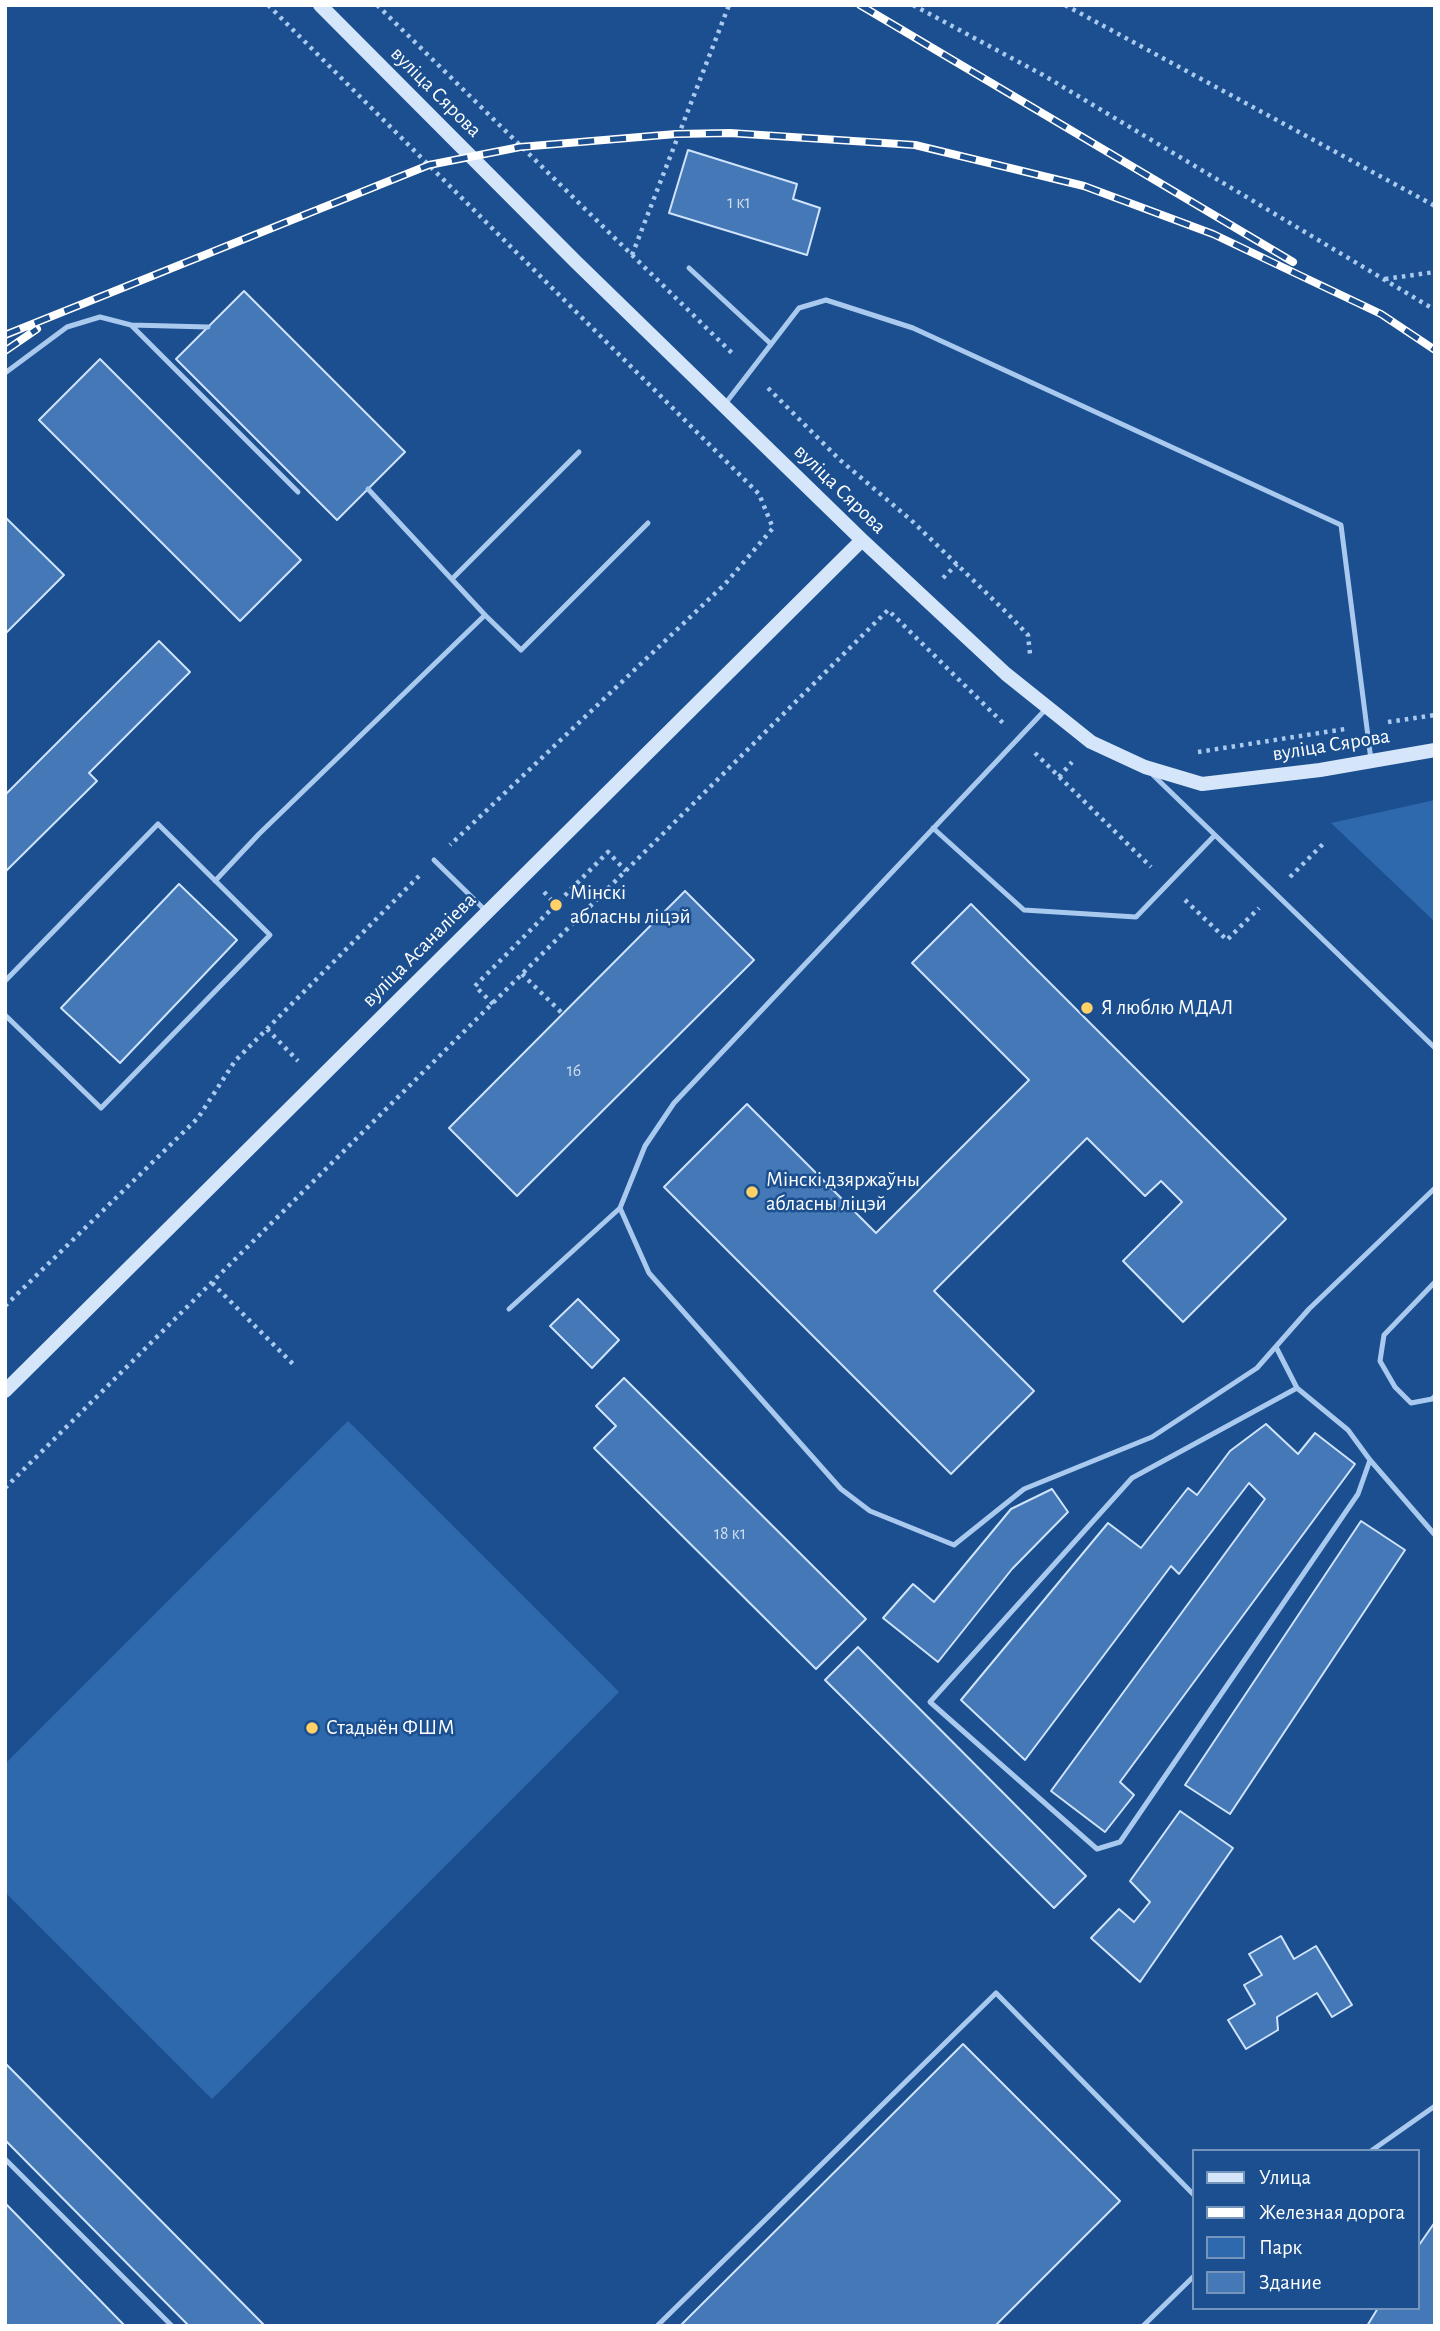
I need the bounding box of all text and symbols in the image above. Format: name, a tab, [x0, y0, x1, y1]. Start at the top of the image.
street label: вуліца Сярова	[385, 41, 487, 143]
house number: 1 к1	[727, 192, 751, 214]
street label: вуліца Сярова	[789, 439, 891, 539]
street label: вуліца Сярова	[1271, 723, 1391, 767]
place label: Мінскі абласны ліцэй	[570, 880, 691, 930]
street label: вуліца Асаналіева	[357, 888, 481, 1012]
marker: Мінскі абласны ліцэй	[548, 897, 564, 913]
place label: Я люблю МДАЛ	[1101, 995, 1233, 1021]
marker: Я люблю МДАЛ	[1079, 1000, 1095, 1016]
house number: 16	[567, 1060, 581, 1082]
place label: Мінскі дзяржаўны абласны ліцэй	[766, 1167, 920, 1217]
marker: Мінскі дзяржаўны абласны ліцэй	[744, 1184, 760, 1200]
house number: 18 к1	[714, 1523, 746, 1545]
place label: Стадыён ФШМ	[326, 1715, 455, 1741]
marker: Стадыён ФШМ	[304, 1720, 320, 1736]
legend	[1192, 2149, 1419, 2310]
text: Улица	[1259, 2167, 1311, 2188]
text: Железная дорога	[1259, 2202, 1405, 2223]
text: Парк	[1259, 2237, 1302, 2258]
text: Здание	[1259, 2272, 1322, 2293]

